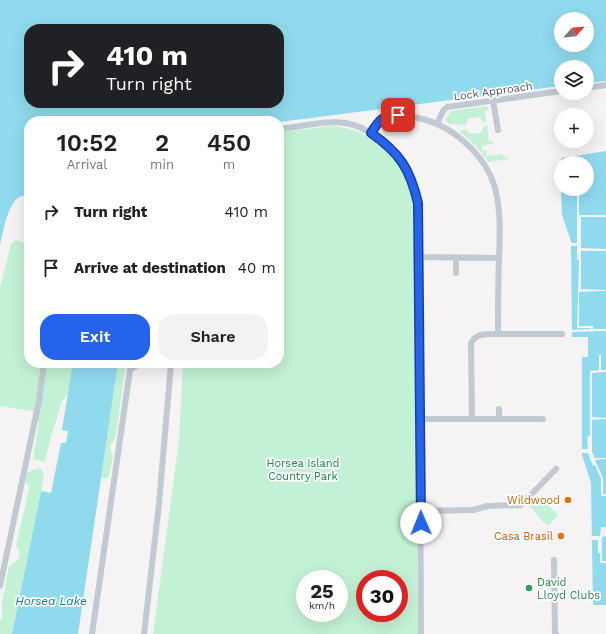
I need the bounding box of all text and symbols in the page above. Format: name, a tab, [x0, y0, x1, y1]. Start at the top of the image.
north arrow	[554, 12, 594, 52]
map controls	[554, 12, 594, 196]
text: 410 m	[106, 39, 188, 72]
icon: right	[40, 40, 92, 92]
button: layers	[554, 60, 594, 100]
text: Turn right	[106, 73, 192, 94]
street label: Lock Approach	[453, 80, 533, 103]
pin	[381, 98, 415, 132]
icon: arrive	[387, 104, 409, 126]
button: +	[554, 108, 594, 148]
text: 10:52	[57, 129, 117, 157]
text: 2	[155, 129, 169, 157]
text: 450	[207, 129, 251, 157]
button: −	[554, 156, 594, 196]
text: Arrival	[67, 157, 107, 172]
text: min	[150, 157, 174, 172]
text: m	[223, 157, 235, 172]
icon: right	[40, 201, 62, 223]
text: Turn right	[74, 203, 147, 221]
text: 410 m	[224, 203, 268, 221]
icon: arrive	[40, 257, 62, 279]
text: Arrive at destination	[74, 259, 226, 277]
text: 40 m	[238, 259, 276, 277]
button: Exit	[40, 314, 150, 360]
button: Share	[158, 314, 268, 360]
park label: Horsea Island Country Park	[267, 457, 339, 483]
place label: Wildwood	[507, 494, 560, 507]
marker: Wildwood	[563, 495, 573, 505]
position arrow	[400, 502, 442, 544]
place label: Casa Brasil	[494, 530, 554, 543]
marker: Casa Brasil	[556, 531, 566, 541]
speed limit sign: 30	[356, 570, 408, 622]
place label: David Lloyd Clubs	[537, 576, 600, 602]
text: 25	[310, 579, 334, 603]
marker: David Lloyd Clubs	[524, 583, 534, 593]
water label: Horsea Lake	[15, 594, 87, 608]
text: km/h	[309, 600, 335, 611]

